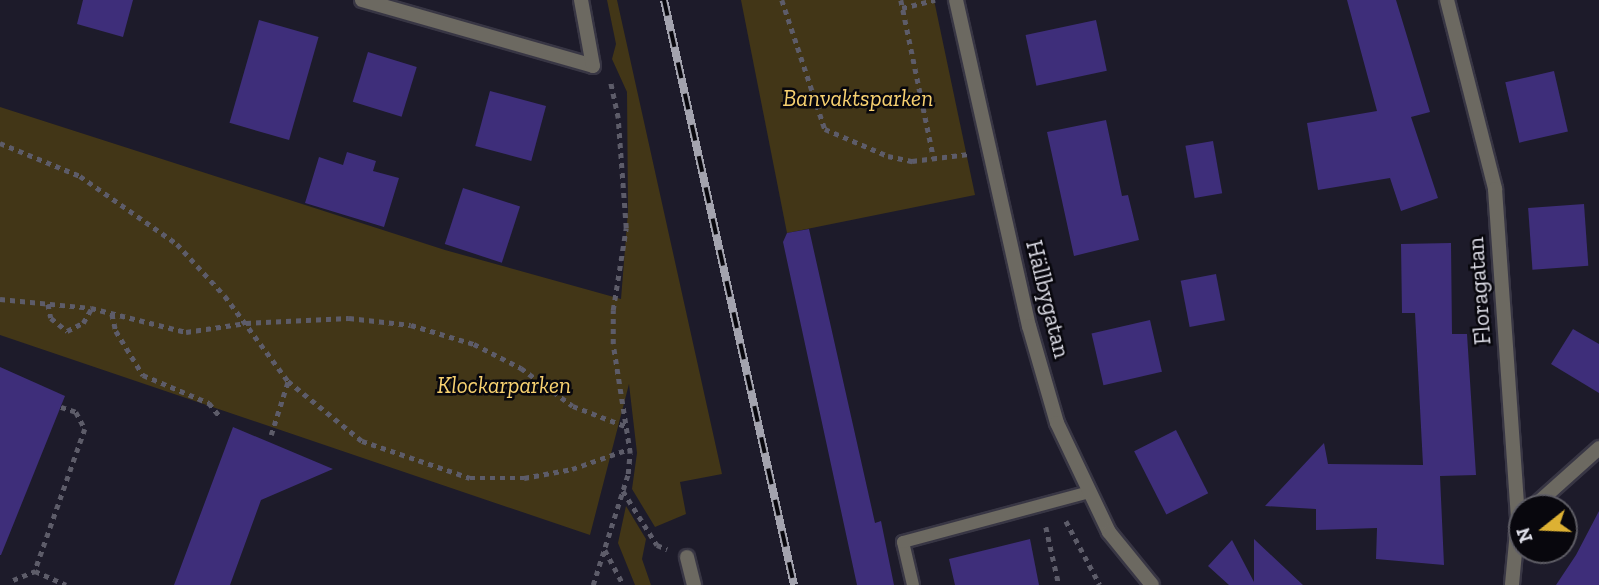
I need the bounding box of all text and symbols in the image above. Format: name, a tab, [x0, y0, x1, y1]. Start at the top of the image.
park label: Banvaktsparken	[783, 84, 933, 112]
street label: Floragatan	[1461, 236, 1497, 346]
street label: Hällbygatan	[1020, 237, 1076, 361]
park label: Klockarparken	[437, 371, 571, 399]
north arrow	[1508, 494, 1578, 564]
text: N	[1511, 525, 1538, 545]

